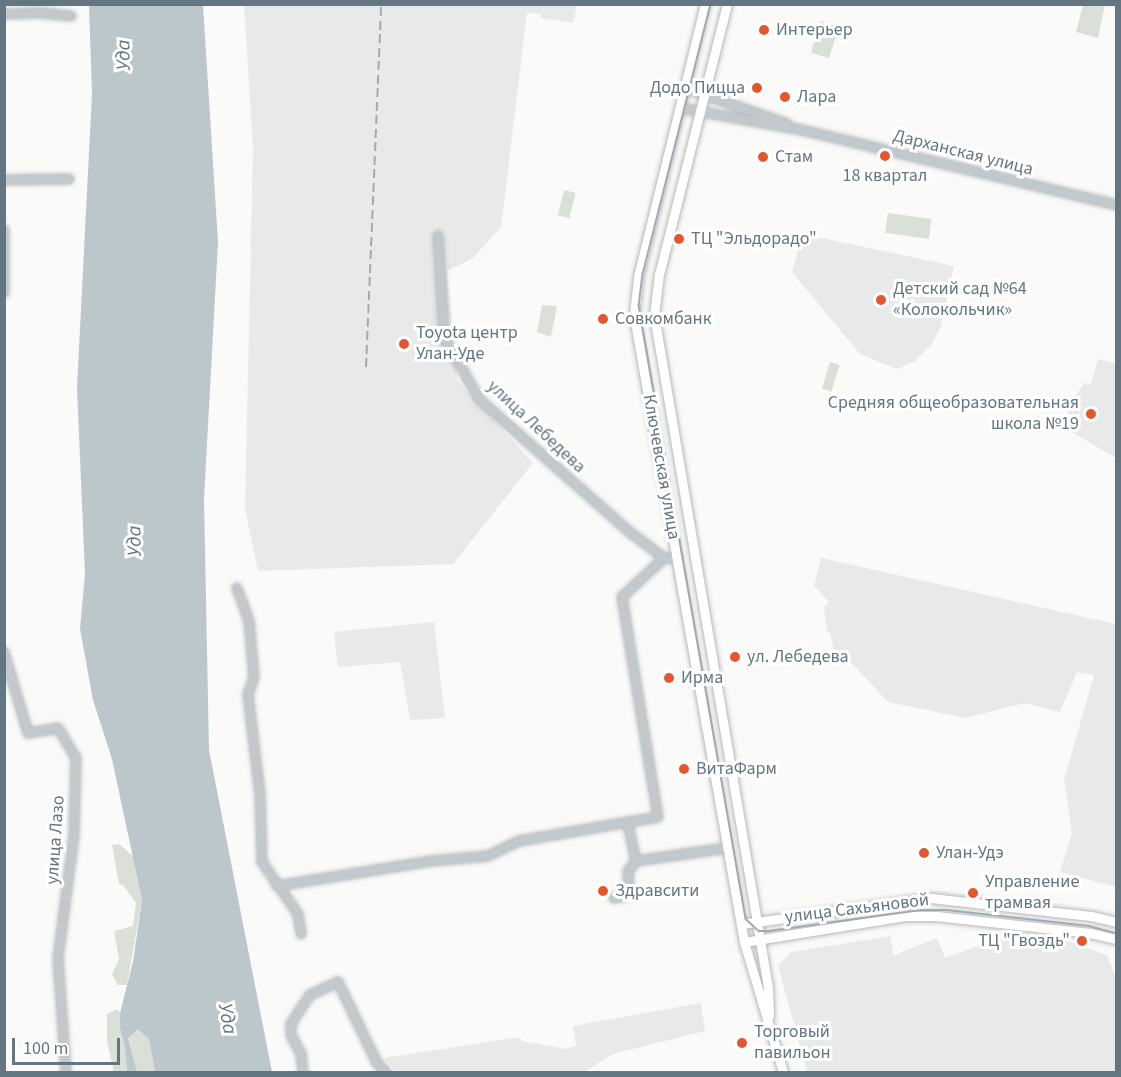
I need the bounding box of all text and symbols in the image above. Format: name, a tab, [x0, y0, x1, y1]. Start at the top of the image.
place label: Интерьер	[776, 19, 853, 41]
marker: Интерьер	[757, 23, 771, 37]
water label: Уда	[112, 39, 136, 71]
place label: Додо Пицца	[650, 77, 745, 99]
marker: Додо Пицца	[750, 81, 764, 95]
place label: Лара	[797, 86, 836, 108]
marker: Лара	[778, 90, 792, 104]
street label: Дарханская улица	[891, 125, 1035, 181]
place label: Стам	[775, 146, 813, 168]
marker: 18 квартал	[878, 149, 892, 163]
marker: Стам	[756, 150, 770, 164]
place label: 18 квартал	[843, 165, 927, 187]
place label: ТЦ "Эльдорадо"	[691, 228, 817, 250]
marker: ТЦ "Эльдорадо"	[672, 232, 686, 246]
place label: Детский сад №64 «Колокольчик»	[893, 279, 1027, 322]
marker: Детский сад №64 «Колокольчик»	[874, 293, 888, 307]
place label: Совкомбанк	[615, 308, 712, 330]
marker: Совкомбанк	[596, 312, 610, 326]
place label: Toyota центр Улан-Уде	[416, 323, 518, 366]
marker: Toyota центр Улан-Уде	[397, 337, 411, 351]
street label: улица Лебедева	[482, 376, 590, 478]
street label: Ключевская улица	[638, 393, 684, 541]
place label: Средняя общеобразовательная школа №19	[828, 393, 1079, 436]
marker: Средняя общеобразовательная школа №19	[1084, 407, 1098, 421]
water label: Уда	[123, 525, 147, 557]
place label: ул. Лебедева	[747, 646, 849, 668]
marker: ул. Лебедева	[728, 650, 742, 664]
place label: Ирма	[681, 667, 723, 689]
marker: Ирма	[662, 671, 676, 685]
place label: ВитаФарм	[696, 758, 777, 780]
marker: ВитаФарм	[677, 762, 691, 776]
street label: улица Лазо	[42, 795, 70, 885]
place label: Улан-Удэ	[936, 842, 1004, 864]
marker: Улан-Удэ	[917, 846, 931, 860]
place label: Управление трамвая	[985, 872, 1079, 914]
place label: Здравсити	[615, 880, 699, 902]
marker: Здравсити	[596, 884, 610, 898]
marker: Управление трамвая	[966, 886, 980, 900]
street label: улица Сахьяновой	[784, 889, 930, 929]
place label: ТЦ "Гвоздь"	[978, 930, 1070, 952]
marker: ТЦ "Гвоздь"	[1075, 934, 1089, 948]
water label: Уда	[213, 1002, 241, 1036]
place label: Торговый павильон	[754, 1022, 831, 1064]
scale bar	[15, 1026, 123, 1064]
text: 100 m	[23, 1036, 68, 1061]
marker: Торговый павильон	[735, 1036, 749, 1050]

